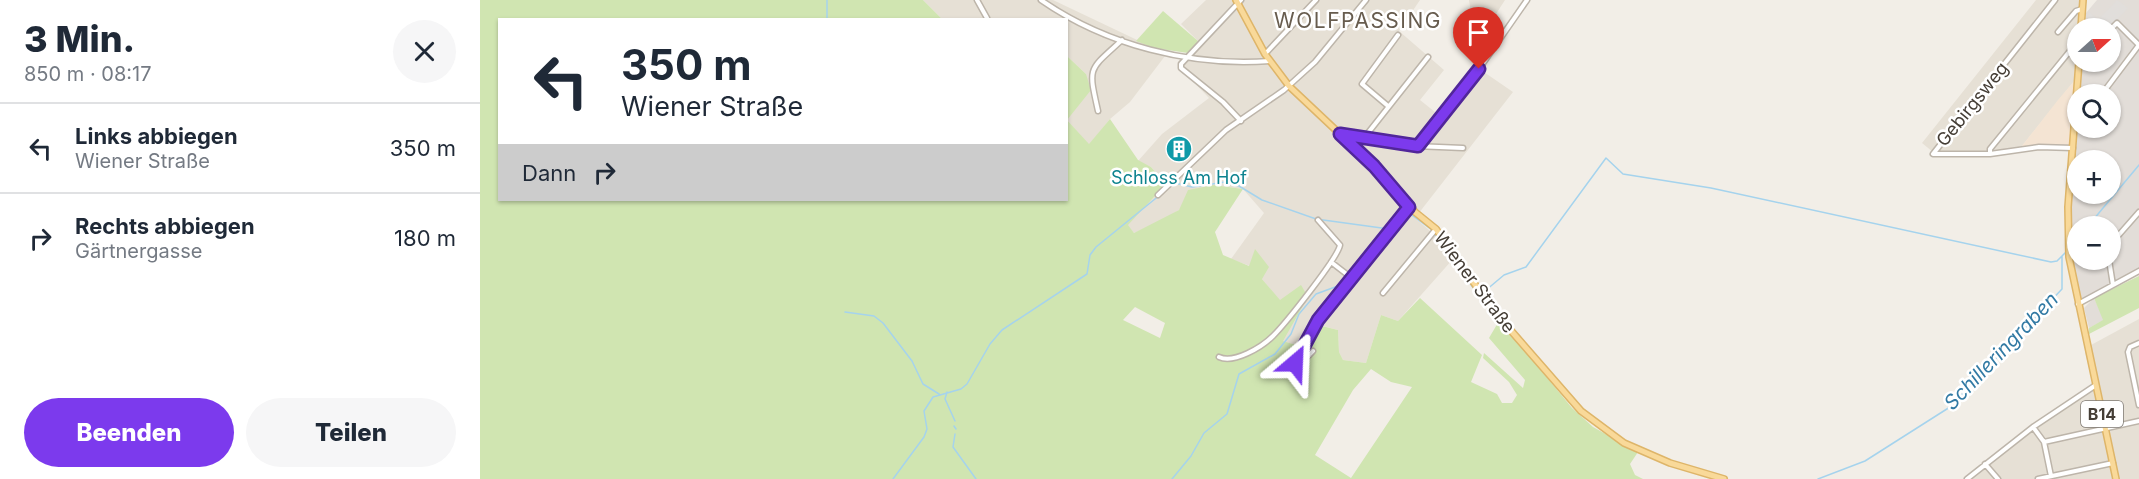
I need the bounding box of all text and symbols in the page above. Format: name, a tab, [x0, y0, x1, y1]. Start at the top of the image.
pin	[1453, 7, 1504, 69]
district label: WOLFPASSING	[1274, 8, 1442, 33]
icon: arrive	[1462, 16, 1495, 49]
text: 3 Min.	[24, 17, 135, 61]
north arrow	[2067, 18, 2121, 72]
map controls	[2067, 18, 2121, 270]
button: close	[393, 20, 456, 83]
text: 350 m	[621, 39, 752, 90]
icon: left	[522, 42, 600, 120]
street label: Gebirgsweg	[1932, 58, 2012, 150]
text: 850 m · 08:17	[24, 62, 152, 86]
button: search	[2067, 84, 2121, 138]
text: Wiener Straße	[621, 90, 803, 123]
text: Links abbiegen	[75, 123, 238, 149]
icon: left	[24, 132, 57, 165]
building icon: Schloss Am Hof	[1164, 134, 1194, 164]
text: 350 m	[390, 135, 456, 161]
text: Wiener Straße	[75, 149, 210, 173]
button: +	[2067, 150, 2121, 204]
icon: right	[588, 156, 621, 189]
text: Dann	[522, 160, 576, 186]
place label: Schloss Am Hof	[1111, 167, 1247, 188]
text: Rechts abbiegen	[75, 213, 255, 239]
button: −	[2067, 216, 2121, 270]
icon: right	[24, 222, 57, 255]
text: 180 m	[394, 225, 456, 251]
street label: Wiener Straße	[1430, 227, 1520, 337]
text: Gärtnergasse	[75, 239, 202, 263]
water label: Schilleringraben	[1939, 287, 2063, 415]
position arrow	[1263, 331, 1327, 395]
button: Beenden	[24, 398, 234, 467]
button: Teilen	[246, 398, 456, 467]
road number: B14	[2081, 401, 2123, 427]

